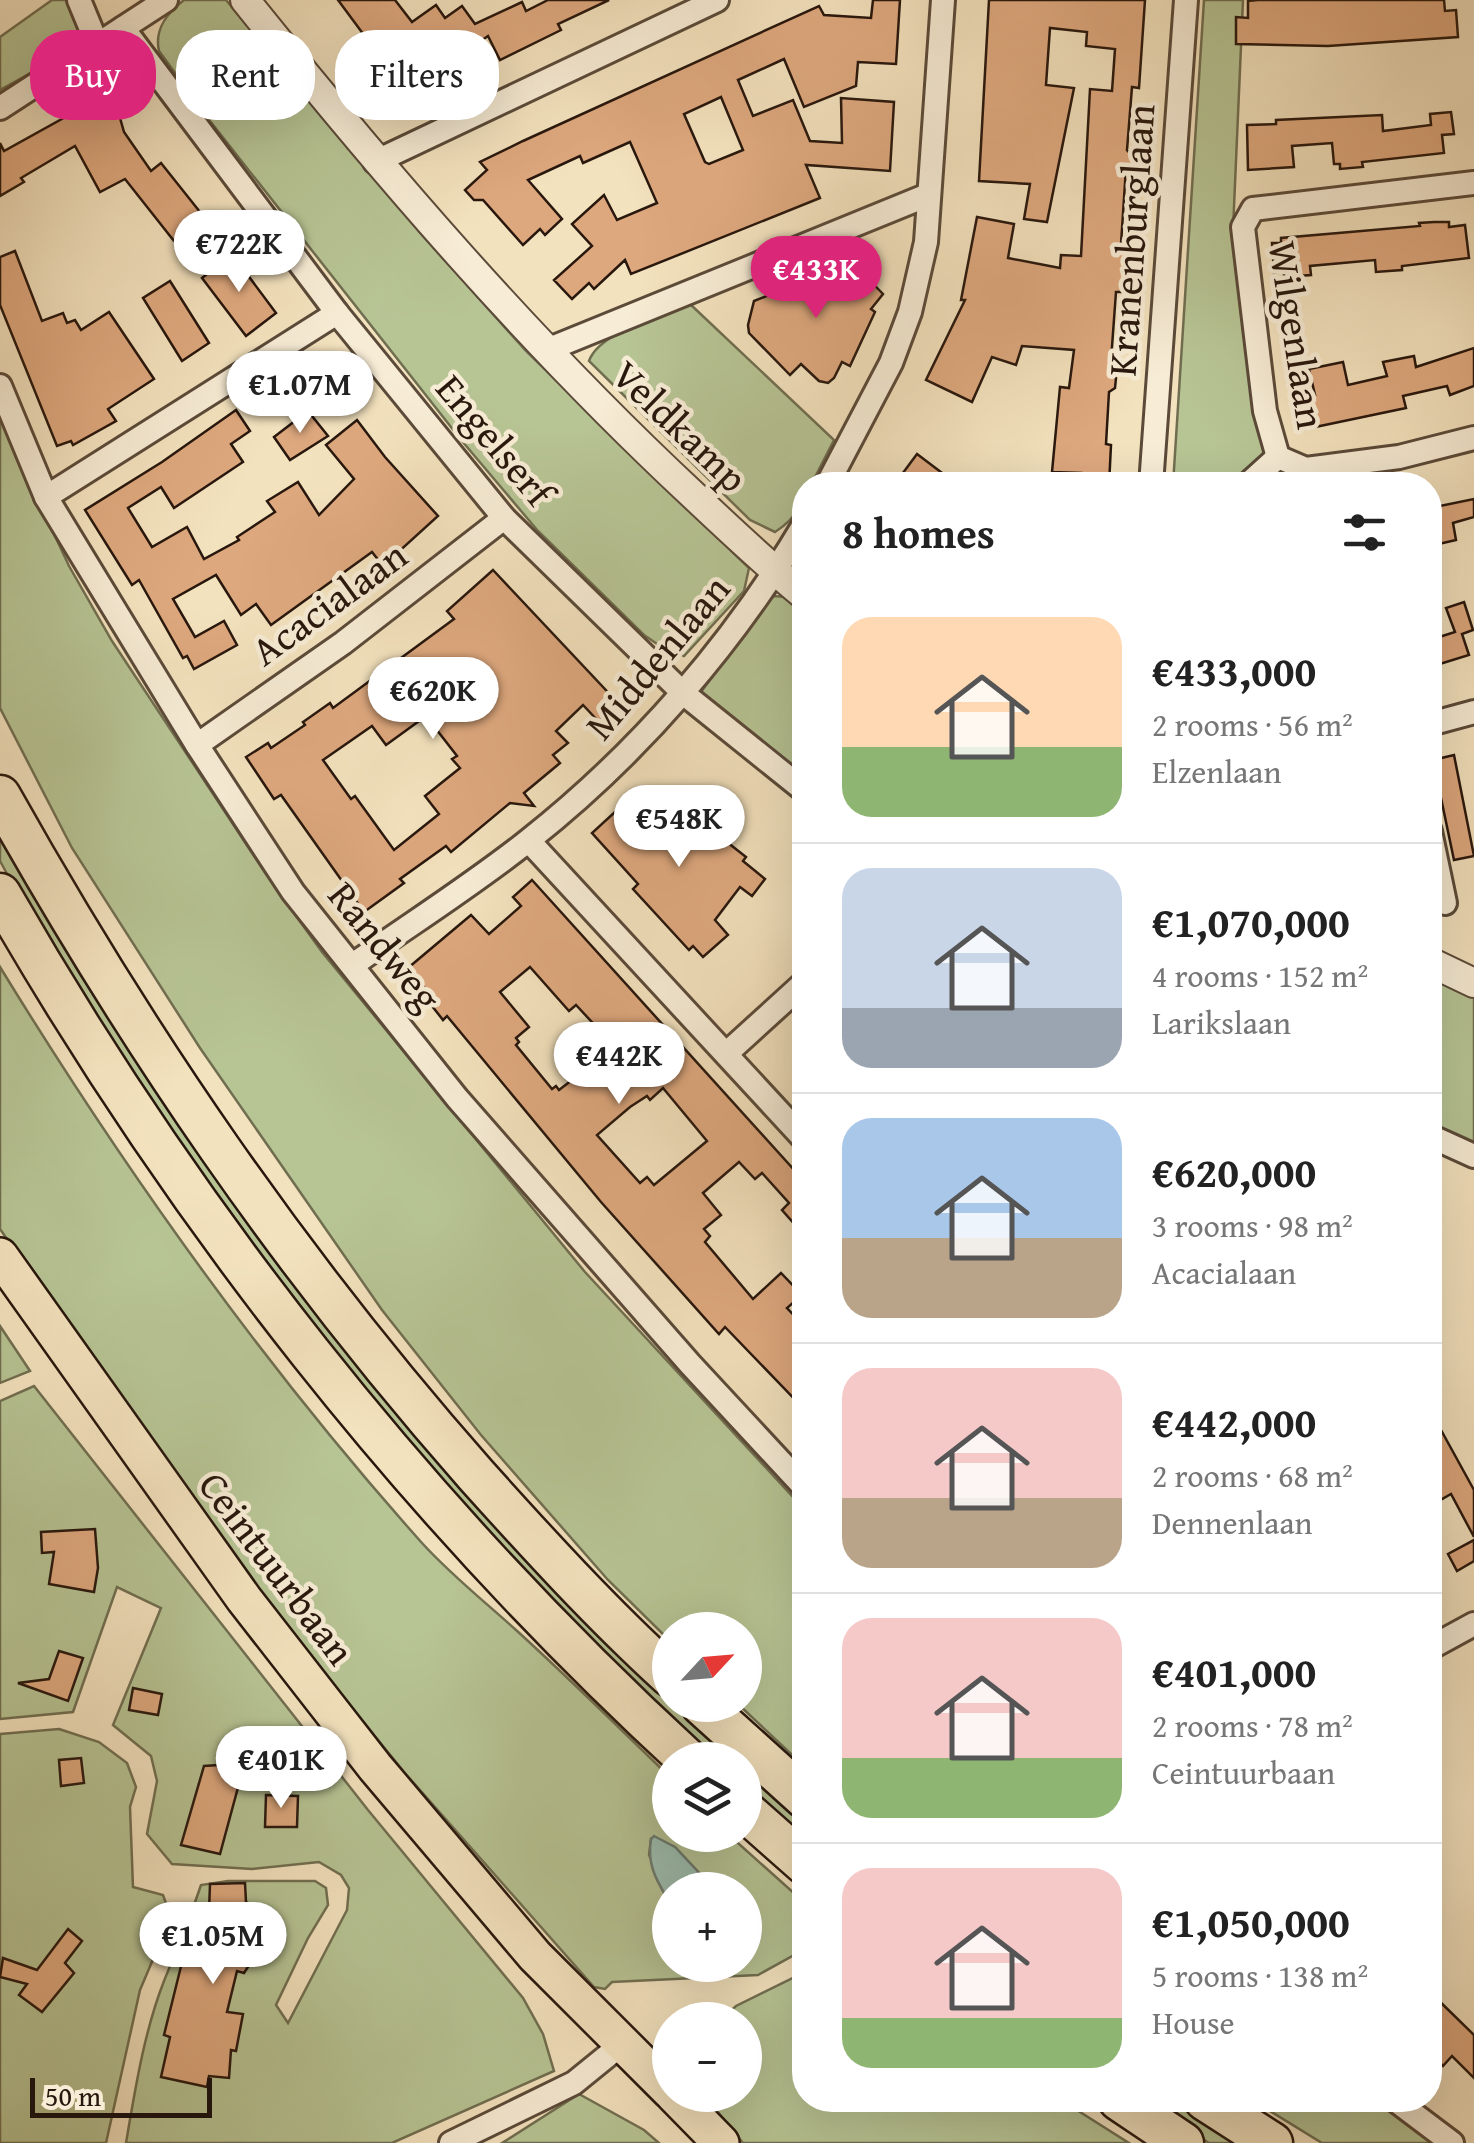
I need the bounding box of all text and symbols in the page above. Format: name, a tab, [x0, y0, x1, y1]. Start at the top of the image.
chip: Buy	[30, 30, 156, 120]
chip: Rent	[176, 30, 315, 120]
chip: Filters	[335, 30, 499, 120]
street label: Kranenburglaan	[1092, 102, 1169, 378]
pin: €722K	[169, 210, 309, 295]
text: €722K	[196, 219, 282, 266]
pin: €433K	[746, 236, 886, 321]
street label: Wilgenlaan	[1254, 237, 1341, 433]
text: €433K	[773, 245, 859, 292]
street label: Veldkamp	[599, 346, 762, 505]
pin: €1.07M	[219, 351, 381, 436]
text: €1.07M	[249, 360, 351, 407]
street label: Engelserf	[422, 361, 571, 522]
text: 8 homes	[842, 502, 995, 563]
icon: filters	[1337, 505, 1392, 560]
street label: Acacialaan	[238, 526, 419, 679]
street label: Middenlaan	[570, 561, 743, 752]
text: €433,000	[1152, 640, 1316, 701]
pin: €620K	[363, 657, 503, 742]
icon: home	[922, 657, 1042, 777]
text: €620K	[390, 666, 476, 713]
text: 2 rooms · 56 m²	[1152, 701, 1353, 748]
text: Elzenlaan	[1152, 748, 1281, 795]
pin: €548K	[609, 785, 749, 870]
text: €548K	[636, 794, 722, 841]
street label: Randweg	[315, 868, 456, 1023]
text: €1,070,000	[1152, 891, 1350, 952]
icon: home	[922, 908, 1042, 1028]
text: 4 rooms · 152 m²	[1152, 952, 1368, 999]
text: Larikslaan	[1152, 999, 1291, 1046]
pin: €442K	[549, 1022, 689, 1107]
text: €442K	[576, 1031, 662, 1078]
text: €620,000	[1152, 1141, 1316, 1202]
icon: home	[922, 1158, 1042, 1278]
text: 3 rooms · 98 m²	[1152, 1202, 1353, 1249]
text: Acacialaan	[1152, 1249, 1296, 1296]
text: €442,000	[1152, 1391, 1316, 1452]
icon: home	[922, 1408, 1042, 1528]
text: 2 rooms · 68 m²	[1152, 1452, 1353, 1499]
street label: Ceintuurbaan	[185, 1458, 370, 1677]
text: Dennenlaan	[1152, 1499, 1313, 1546]
north arrow	[652, 1612, 762, 1722]
map controls	[652, 1612, 762, 2112]
text: €401,000	[1152, 1641, 1316, 1702]
icon: home	[922, 1658, 1042, 1778]
text: 2 rooms · 78 m²	[1152, 1702, 1353, 1749]
pin: €401K	[211, 1726, 351, 1811]
text: €401K	[238, 1735, 324, 1782]
button: layers	[652, 1742, 762, 1852]
text: Ceintuurbaan	[1152, 1749, 1335, 1796]
button: +	[652, 1872, 762, 1982]
text: €1,050,000	[1152, 1891, 1350, 1952]
pin: €1.05M	[132, 1902, 294, 1987]
icon: home	[922, 1908, 1042, 2028]
text: €1.05M	[162, 1911, 264, 1958]
text: 5 rooms · 138 m²	[1152, 1952, 1368, 1999]
text: House	[1152, 1999, 1235, 2046]
button: −	[652, 2002, 762, 2112]
scale bar	[30, 2073, 212, 2118]
text: 50 m	[45, 2075, 101, 2116]

